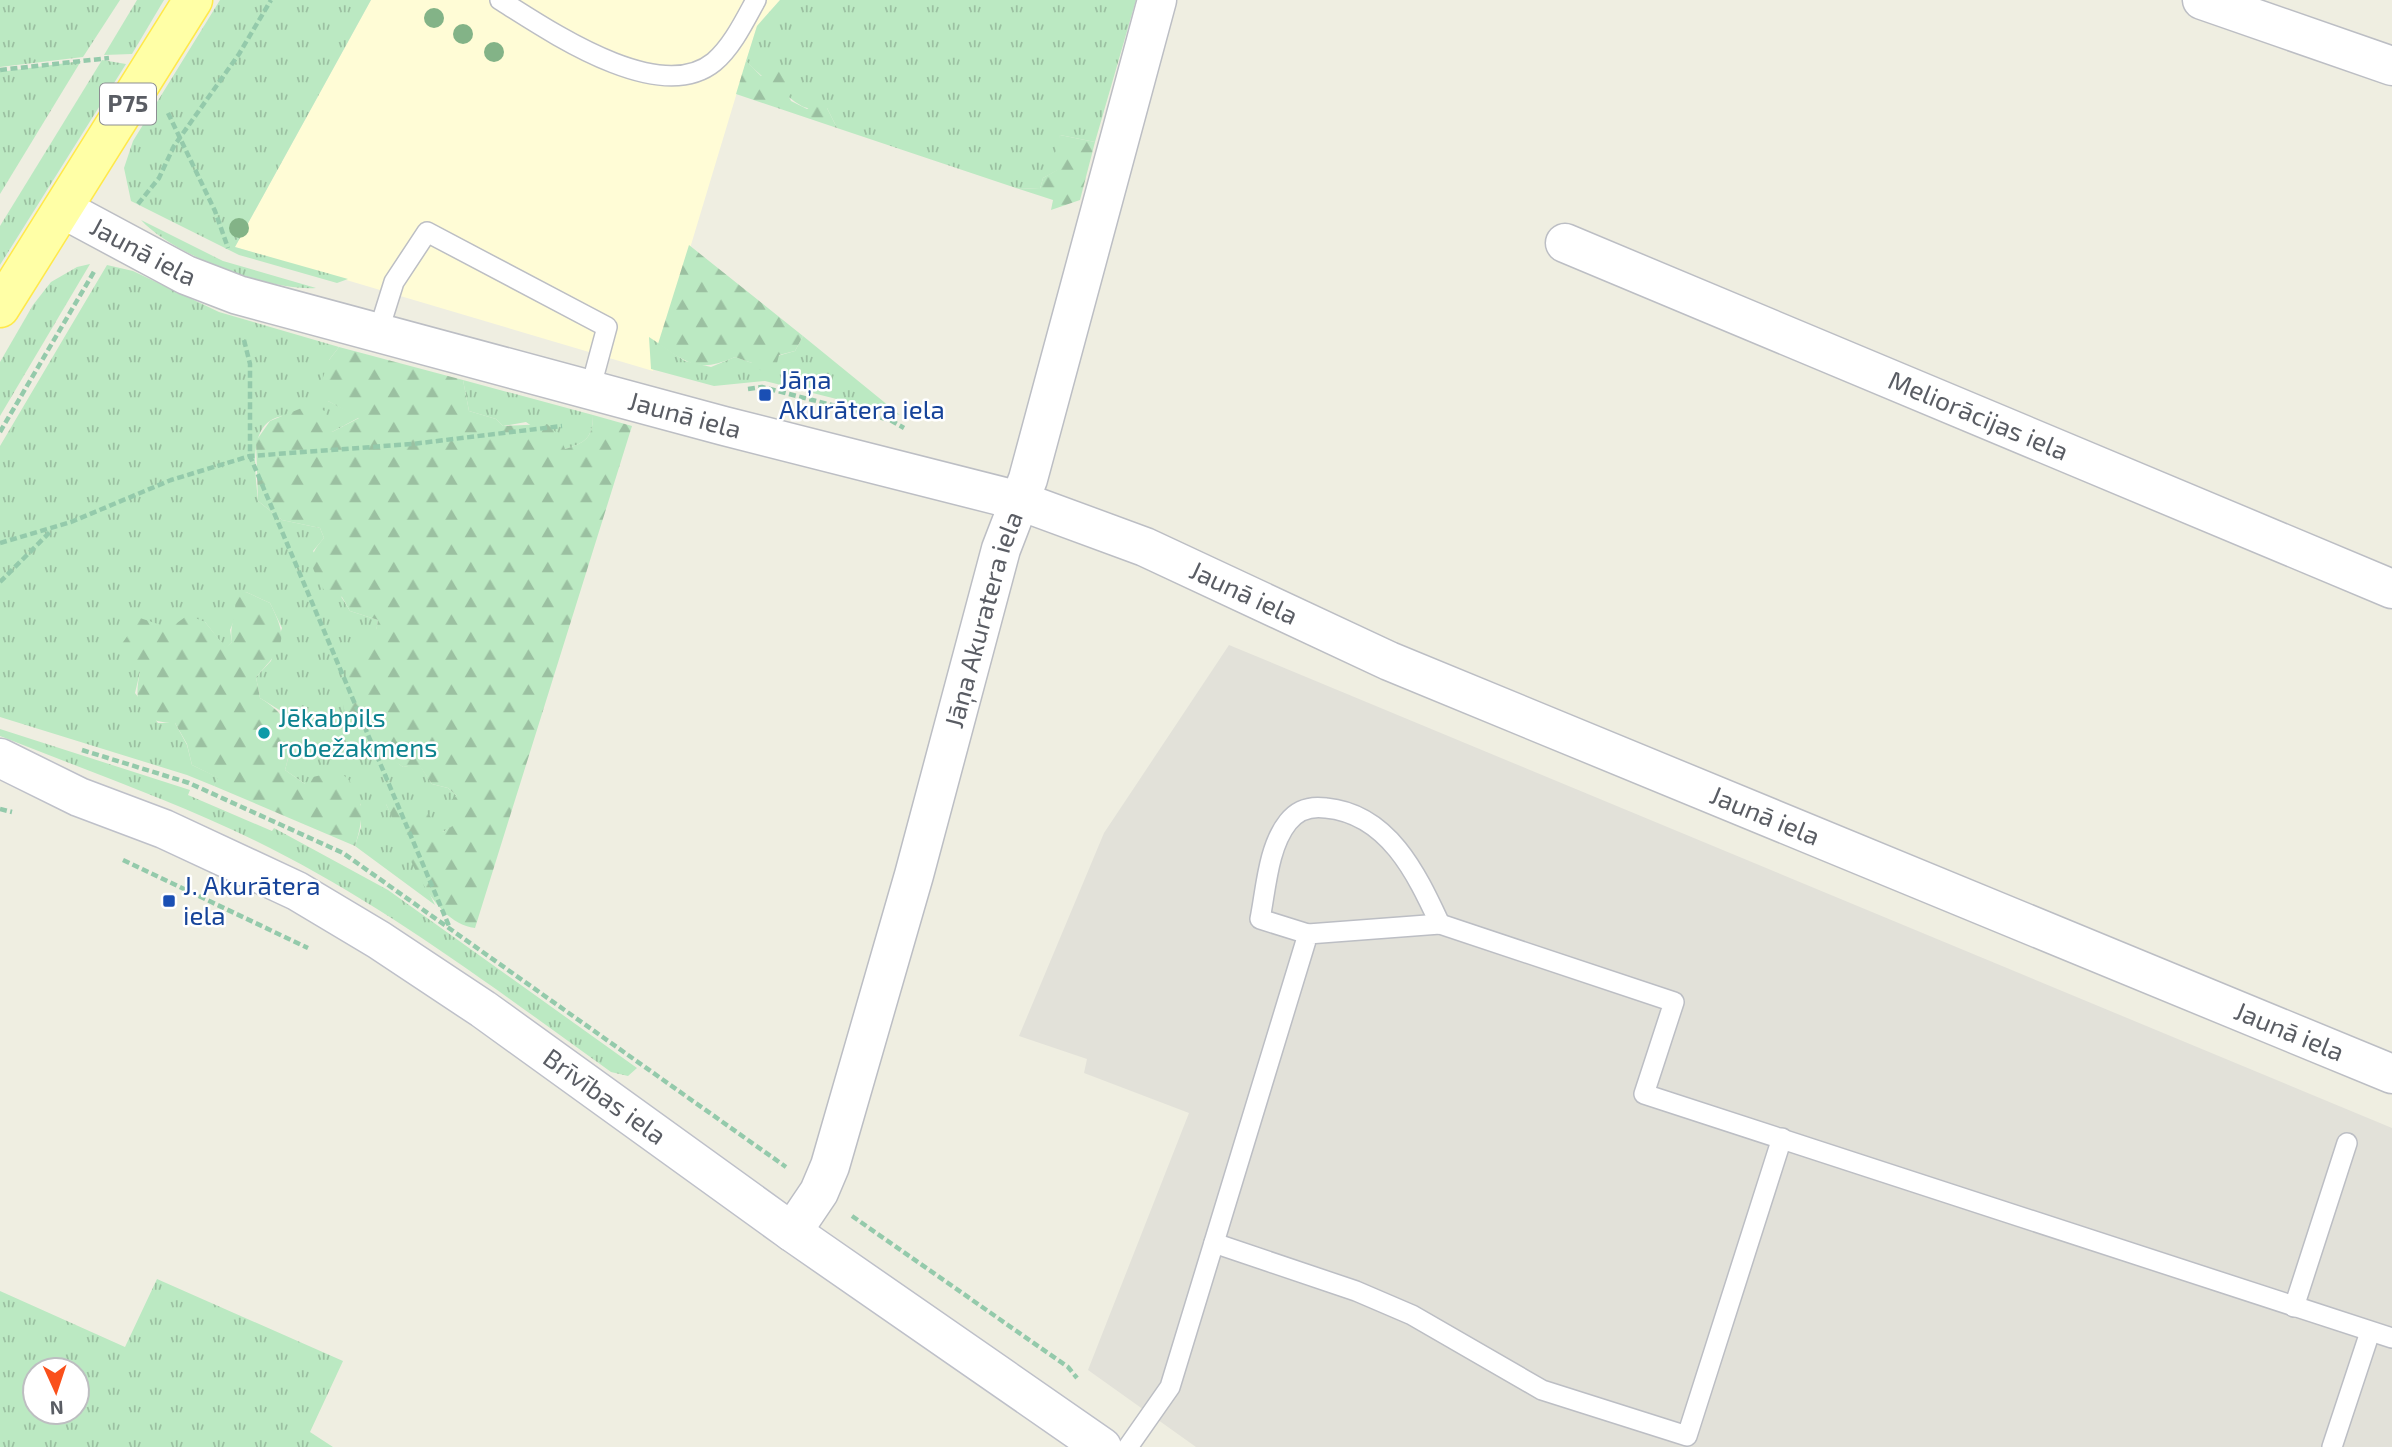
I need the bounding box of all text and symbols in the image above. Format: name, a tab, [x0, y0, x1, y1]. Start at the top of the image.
road number: P75	[100, 84, 156, 124]
street label: Jaunā iela	[86, 210, 201, 291]
place label: Jāņa Akurātera iela	[779, 363, 945, 424]
street label: Meliorācijas iela	[1884, 363, 2073, 466]
street label: Jaunā iela	[625, 384, 745, 444]
marker: Jāņa Akurātera iela	[757, 387, 773, 403]
street label: Jāņa Akuratera iela	[937, 507, 1028, 731]
street label: Jaunā iela	[1185, 553, 1303, 630]
place label: Jēkabpils robežakmens	[278, 701, 437, 762]
marker: Jēkabpils robežakmens	[256, 725, 272, 741]
street label: Jaunā iela	[1706, 778, 1825, 851]
place label: J. Akurātera iela	[183, 869, 320, 930]
marker: J. Akurātera iela	[161, 893, 177, 909]
street label: Jaunā iela	[2230, 994, 2349, 1067]
street label: Brīvības iela	[538, 1041, 673, 1150]
north arrow	[21, 1356, 91, 1426]
text: N	[49, 1397, 64, 1420]

